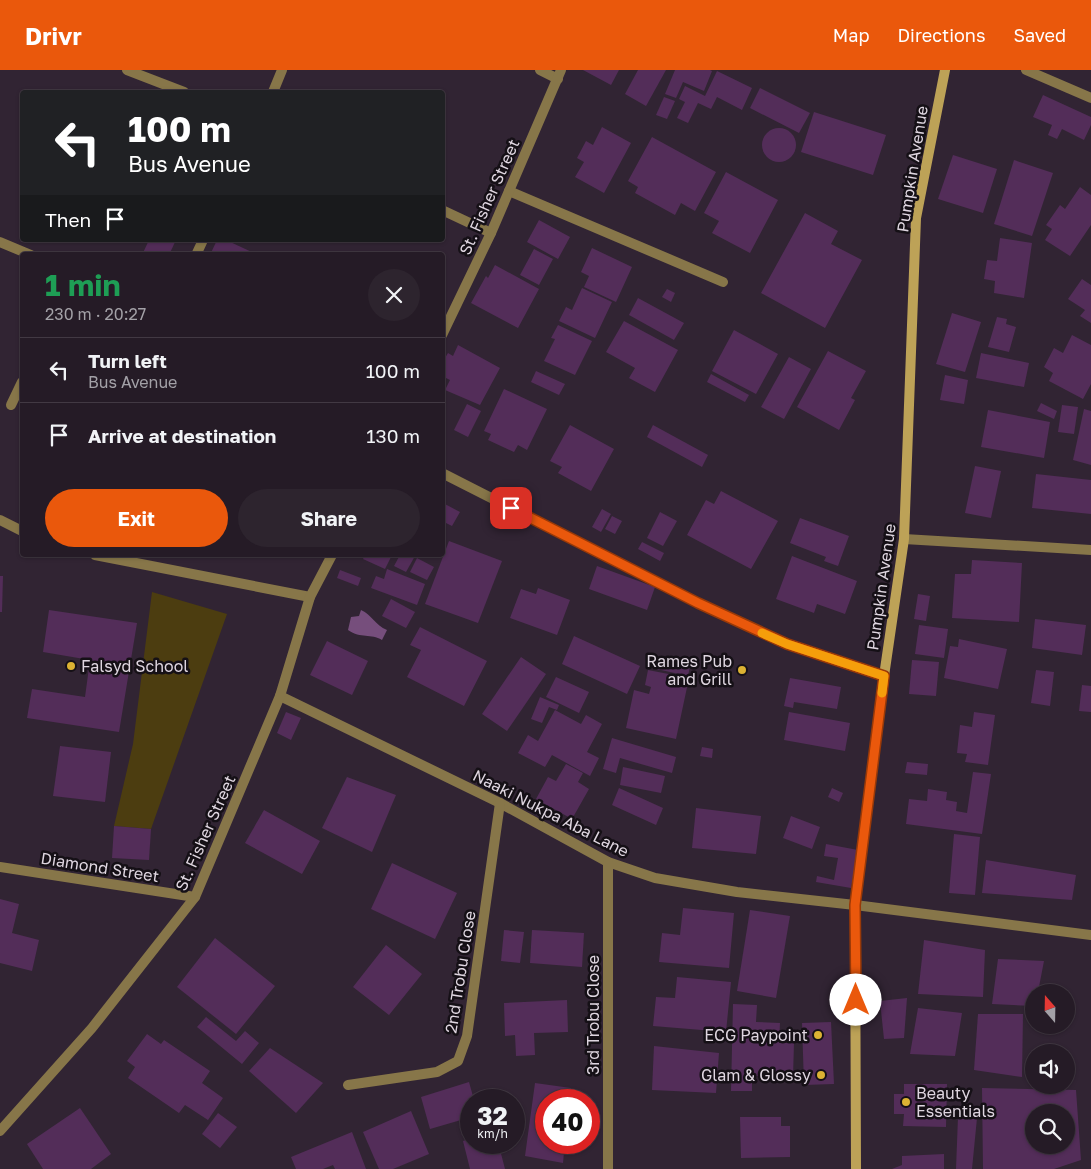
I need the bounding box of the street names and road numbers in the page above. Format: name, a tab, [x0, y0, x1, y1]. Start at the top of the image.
street label: Pumpkin Avenue	[892, 104, 932, 234]
street label: St. Fisher Street	[455, 136, 523, 258]
street label: Pumpkin Avenue	[862, 522, 900, 652]
street label: Naaki Nukpa Aba Lane	[470, 765, 632, 861]
street label: St. Fisher Street	[171, 772, 239, 894]
street label: Diamond Street	[39, 848, 161, 886]
street label: 2nd Trobu Close	[440, 909, 480, 1035]
street label: 3rd Trobu Close	[583, 955, 603, 1075]

